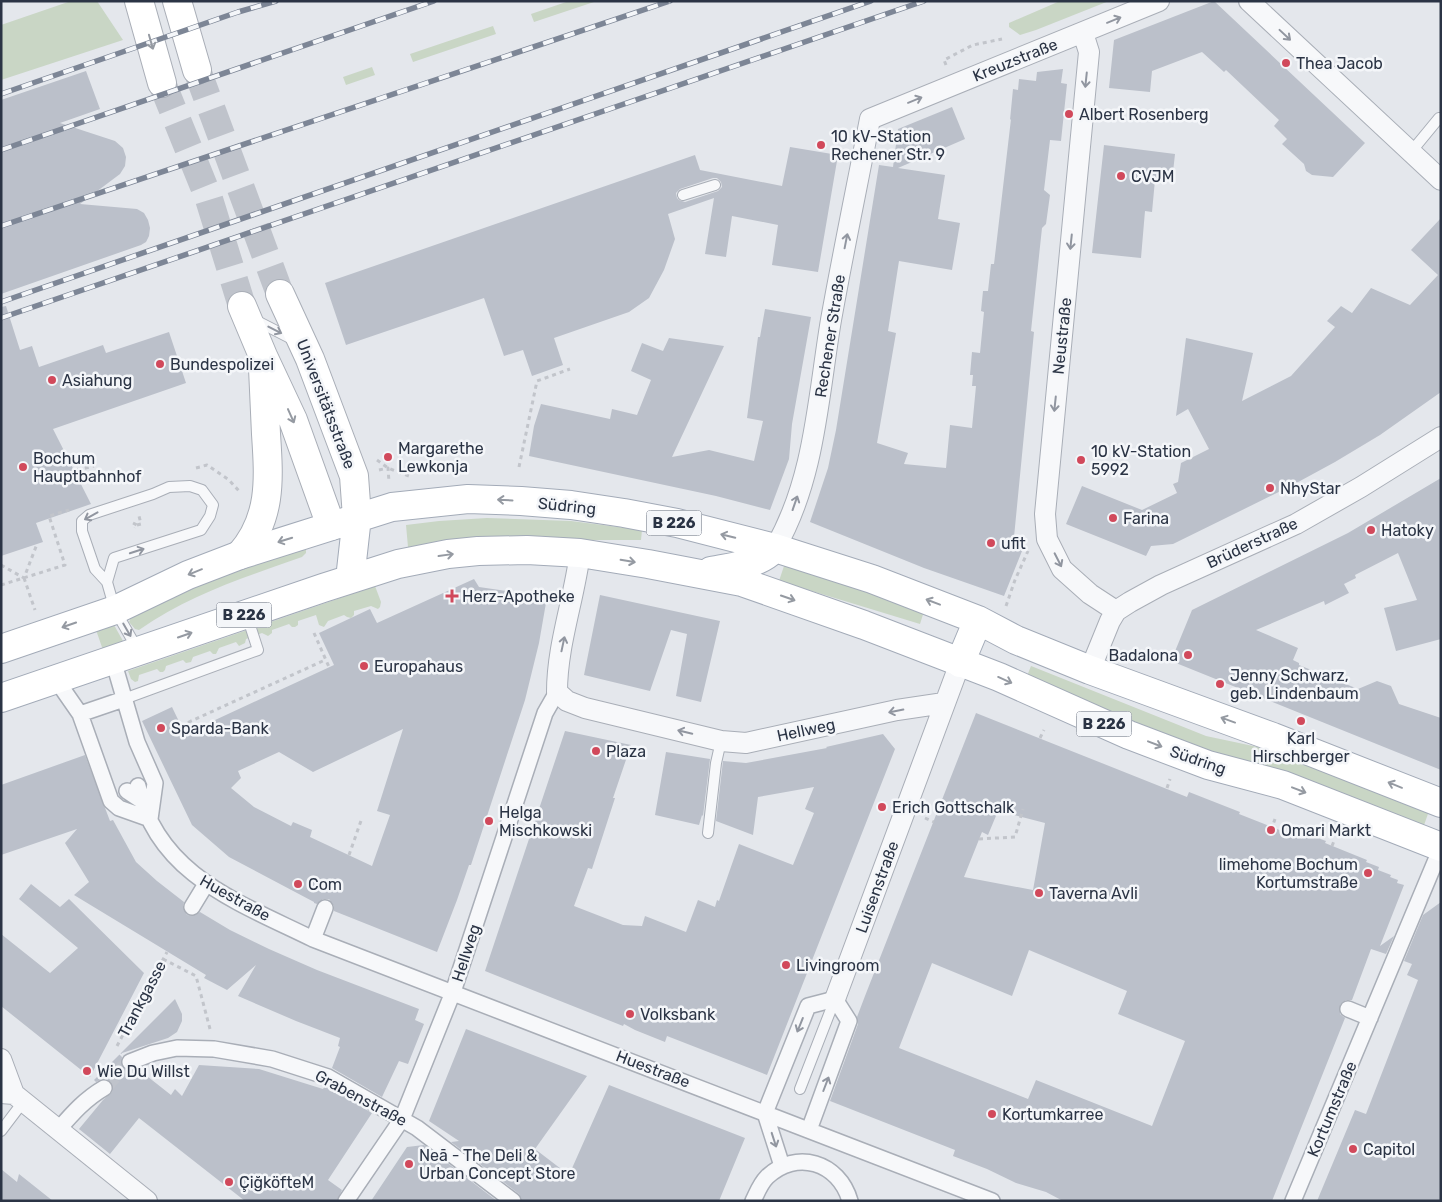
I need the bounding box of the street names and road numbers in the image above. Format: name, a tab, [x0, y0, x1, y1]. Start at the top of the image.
street label: Kreuzstraße	[970, 34, 1060, 86]
street label: Rechener Straße	[811, 273, 849, 399]
street label: Neustraße	[1049, 297, 1075, 375]
street label: Universitätsstraße	[293, 336, 360, 472]
street label: Südring	[537, 494, 597, 518]
road number: B 226	[646, 510, 702, 536]
street label: Brüderstraße	[1203, 514, 1301, 572]
road number: B 226	[216, 602, 272, 628]
road number: B 226	[1076, 712, 1132, 736]
street label: Hellweg	[775, 715, 837, 745]
street label: Südring	[1167, 742, 1229, 778]
street label: Luisenstraße	[852, 838, 902, 936]
street label: Huestraße	[196, 871, 274, 925]
street label: Hellweg	[448, 922, 484, 984]
street label: Trankgasse	[114, 957, 170, 1041]
street label: Huestraße	[613, 1046, 693, 1092]
street label: Kortumstraße	[1303, 1058, 1361, 1160]
street label: Grabenstraße	[312, 1066, 410, 1130]

